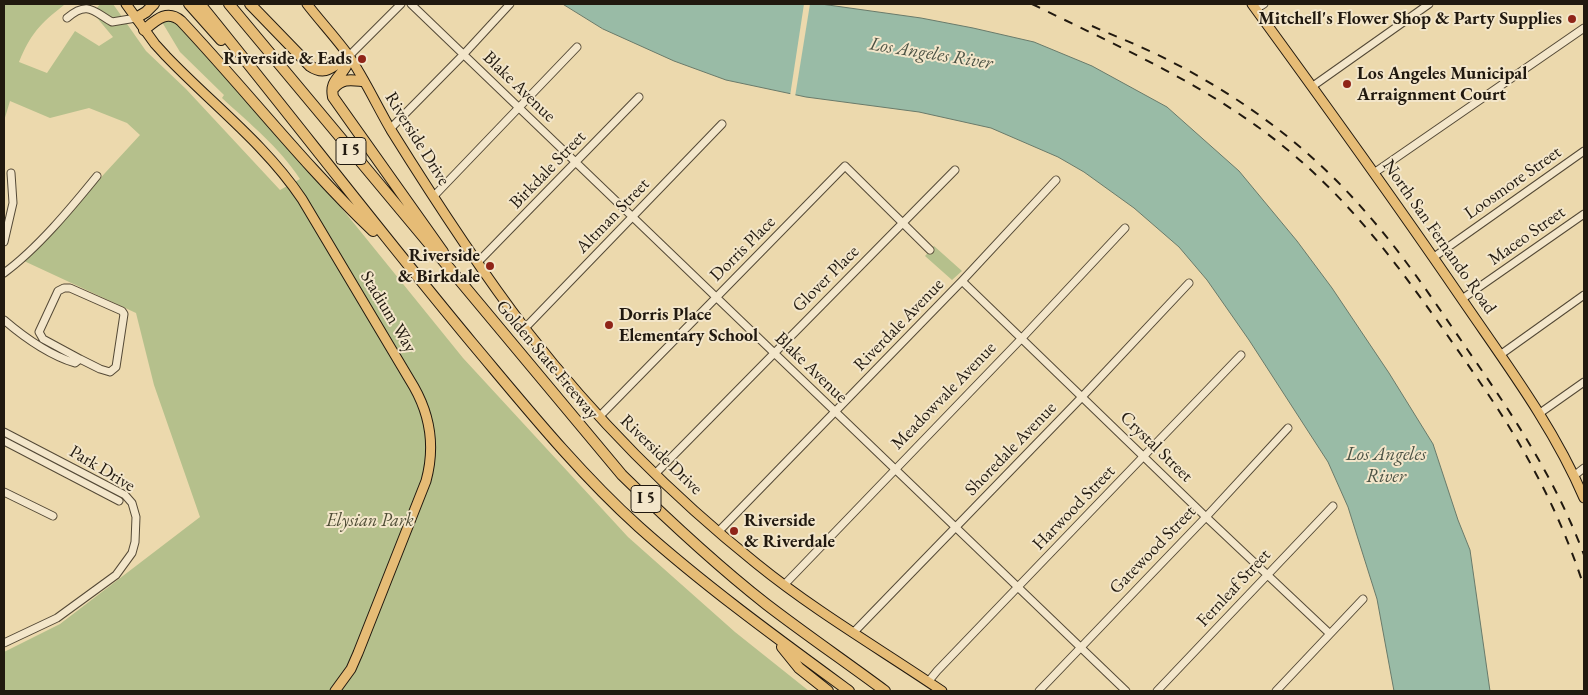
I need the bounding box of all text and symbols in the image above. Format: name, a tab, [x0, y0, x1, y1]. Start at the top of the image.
place label: Mitchell's Flower Shop & Party Supplies	[1258, 8, 1562, 30]
marker: Mitchell's Flower Shop & Party Supplies	[1566, 13, 1578, 25]
water label: Los Angeles River	[868, 33, 994, 75]
street label: Blake Avenue	[478, 47, 560, 127]
place label: Riverside & Eads	[223, 48, 352, 70]
marker: Riverside & Eads	[356, 53, 368, 65]
place label: Los Angeles Municipal Arraignment Court	[1357, 63, 1527, 106]
marker: Los Angeles Municipal Arraignment Court	[1341, 78, 1353, 90]
street label: Riverside Drive	[380, 88, 454, 190]
street label: Birkdale Street	[505, 126, 591, 214]
road number: I 5	[336, 138, 366, 164]
street label: Loosmore Street	[1460, 142, 1566, 224]
street label: North San Fernando Road	[1378, 156, 1500, 318]
street label: Altman Street	[572, 174, 654, 258]
street label: Maceo Street	[1484, 202, 1570, 270]
street label: Dorris Place	[706, 212, 780, 286]
street label: Glover Place	[788, 241, 864, 317]
place label: Riverside & Birkdale	[398, 245, 480, 288]
marker: Riverside & Birkdale	[484, 260, 496, 272]
street label: Stadium Way	[355, 267, 421, 357]
street label: Riverdale Avenue	[849, 274, 949, 376]
street label: Golden State Freeway	[491, 296, 603, 424]
place label: Dorris Place Elementary School	[619, 304, 758, 346]
marker: Dorris Place Elementary School	[603, 319, 615, 331]
street label: Blake Avenue	[770, 328, 852, 408]
street label: Meadowvale Avenue	[887, 338, 1001, 454]
street label: Shoredale Avenue	[961, 398, 1061, 500]
street label: Crystal Street	[1115, 407, 1197, 487]
street label: Riverside Drive	[615, 410, 707, 500]
street label: Park Drive	[65, 441, 139, 497]
water label: Los Angeles River	[1346, 444, 1426, 488]
street label: Harwood Street	[1028, 461, 1120, 555]
road number: I 5	[631, 486, 661, 512]
street label: Gatewood Street	[1105, 501, 1201, 599]
park label: Elysian Park	[326, 510, 414, 532]
place label: Riverside & Riverdale	[744, 510, 835, 552]
marker: Riverside & Riverdale	[728, 525, 740, 537]
street label: Fernleaf Street	[1192, 545, 1276, 631]

